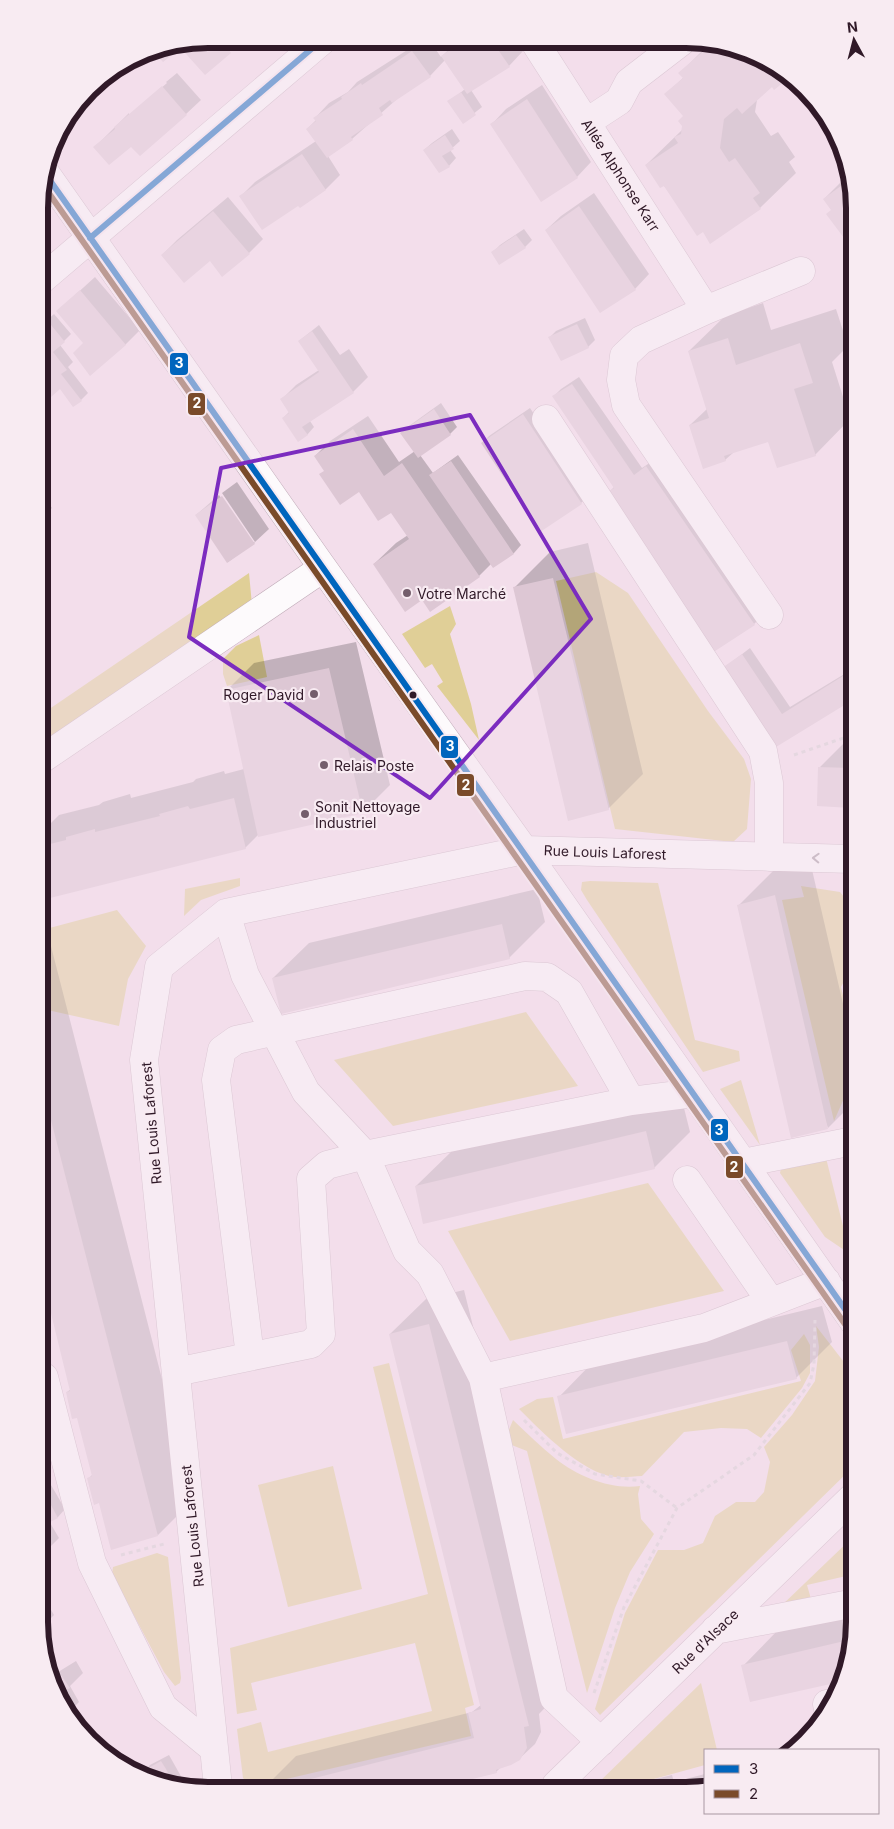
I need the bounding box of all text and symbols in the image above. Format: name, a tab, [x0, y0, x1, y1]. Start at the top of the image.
north arrow	[829, 15, 879, 65]
text: N	[846, 18, 859, 36]
street label: Allée Alphonse Karr	[578, 116, 664, 234]
line badge: 3	[169, 352, 189, 376]
text: 3	[174, 354, 184, 371]
line badge: 2	[187, 392, 206, 416]
text: 2	[193, 394, 202, 411]
place label: Votre Marché	[417, 585, 506, 602]
marker: Votre Marché	[401, 587, 413, 599]
place label: Roger David	[223, 686, 304, 703]
marker: Roger David	[308, 688, 320, 700]
unlabelled marker	[408, 690, 418, 700]
line badge: 3	[440, 735, 459, 759]
text: 3	[445, 737, 455, 754]
place label: Relais Poste	[334, 757, 414, 774]
marker: Relais Poste	[318, 759, 330, 771]
line badge: 2	[456, 773, 475, 797]
text: 2	[462, 776, 471, 793]
place label: Sonit Nettoyage Industriel	[315, 798, 420, 831]
marker: Sonit Nettoyage Industriel	[299, 808, 311, 820]
street label: Rue Louis Laforest	[543, 841, 667, 863]
one-way arrow	[811, 853, 819, 863]
street label: Rue Louis Laforest	[137, 1061, 165, 1185]
line badge: 3	[710, 1118, 729, 1142]
text: 3	[714, 1121, 724, 1138]
line badge: 2	[725, 1155, 744, 1179]
text: 2	[730, 1158, 739, 1175]
street label: Rue Louis Laforest	[177, 1464, 207, 1588]
street label: Rue d'Alsace	[668, 1605, 742, 1677]
legend	[704, 1749, 879, 1814]
text: 3	[749, 1759, 758, 1778]
text: 2	[749, 1784, 758, 1803]

